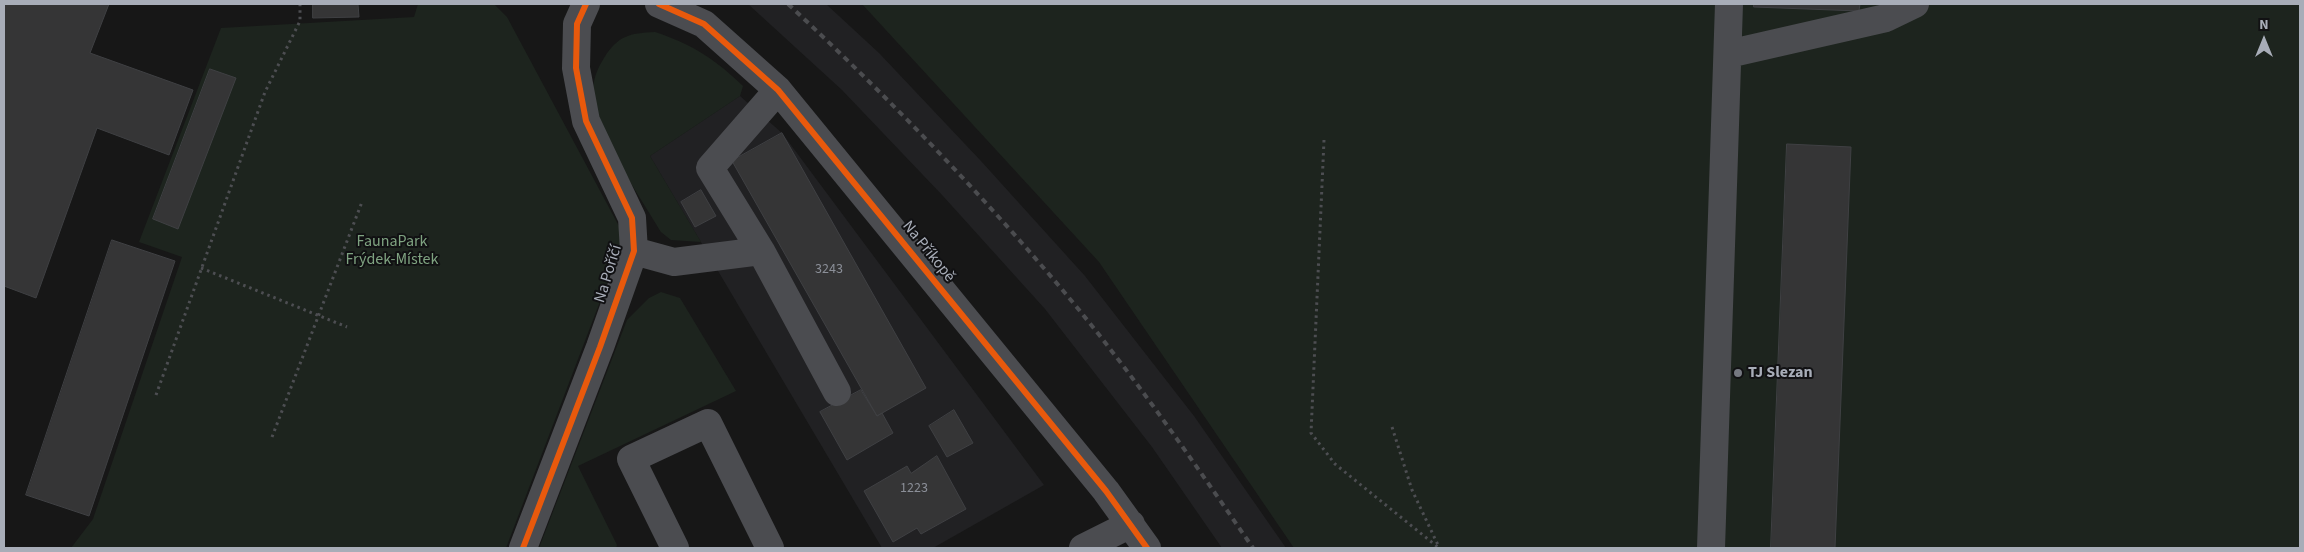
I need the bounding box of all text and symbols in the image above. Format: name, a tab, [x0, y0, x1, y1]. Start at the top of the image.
north arrow	[2239, 15, 2289, 65]
text: N	[2259, 15, 2269, 35]
street label: Na Příkopě	[897, 217, 959, 287]
park label: FaunaPark Frýdek-Místek	[346, 232, 438, 270]
street label: Na Poříčí	[591, 243, 627, 305]
house number: 3243	[815, 262, 843, 278]
place label: TJ Slezan	[1748, 363, 1813, 383]
marker: TJ Slezan	[1732, 367, 1744, 379]
house number: 1223	[900, 481, 928, 497]

